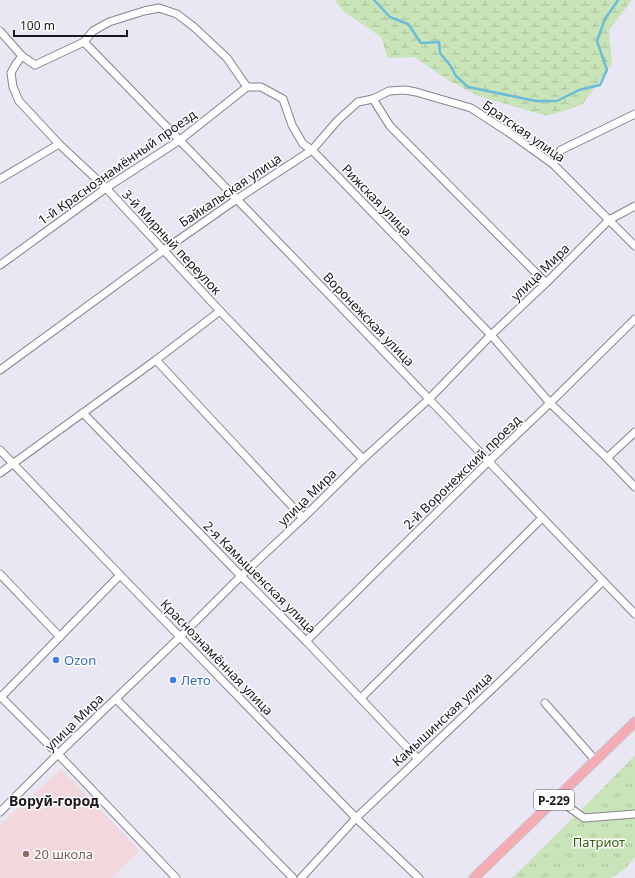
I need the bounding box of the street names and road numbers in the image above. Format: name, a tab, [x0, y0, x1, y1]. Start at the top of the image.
street label: Братская улица	[479, 96, 569, 166]
street label: 1-й Краснознамённый проезд	[34, 105, 200, 229]
street label: Байкальская улица	[175, 149, 285, 231]
street label: Рижская улица	[338, 160, 416, 240]
street label: 3-й Мирный переулок	[118, 185, 226, 299]
street label: улица Мира	[507, 239, 573, 305]
street label: Воронежская улица	[319, 268, 419, 370]
street label: 2-й Воронежский проезд	[399, 411, 525, 533]
street label: улица Мира	[274, 464, 340, 530]
street label: 2-я Камышенская улица	[200, 517, 320, 637]
street label: Краснознамённая улица	[157, 595, 277, 719]
street label: Камышинская улица	[388, 668, 496, 770]
street label: улица Мира	[41, 689, 107, 755]
road number: Р-229	[534, 790, 574, 810]

